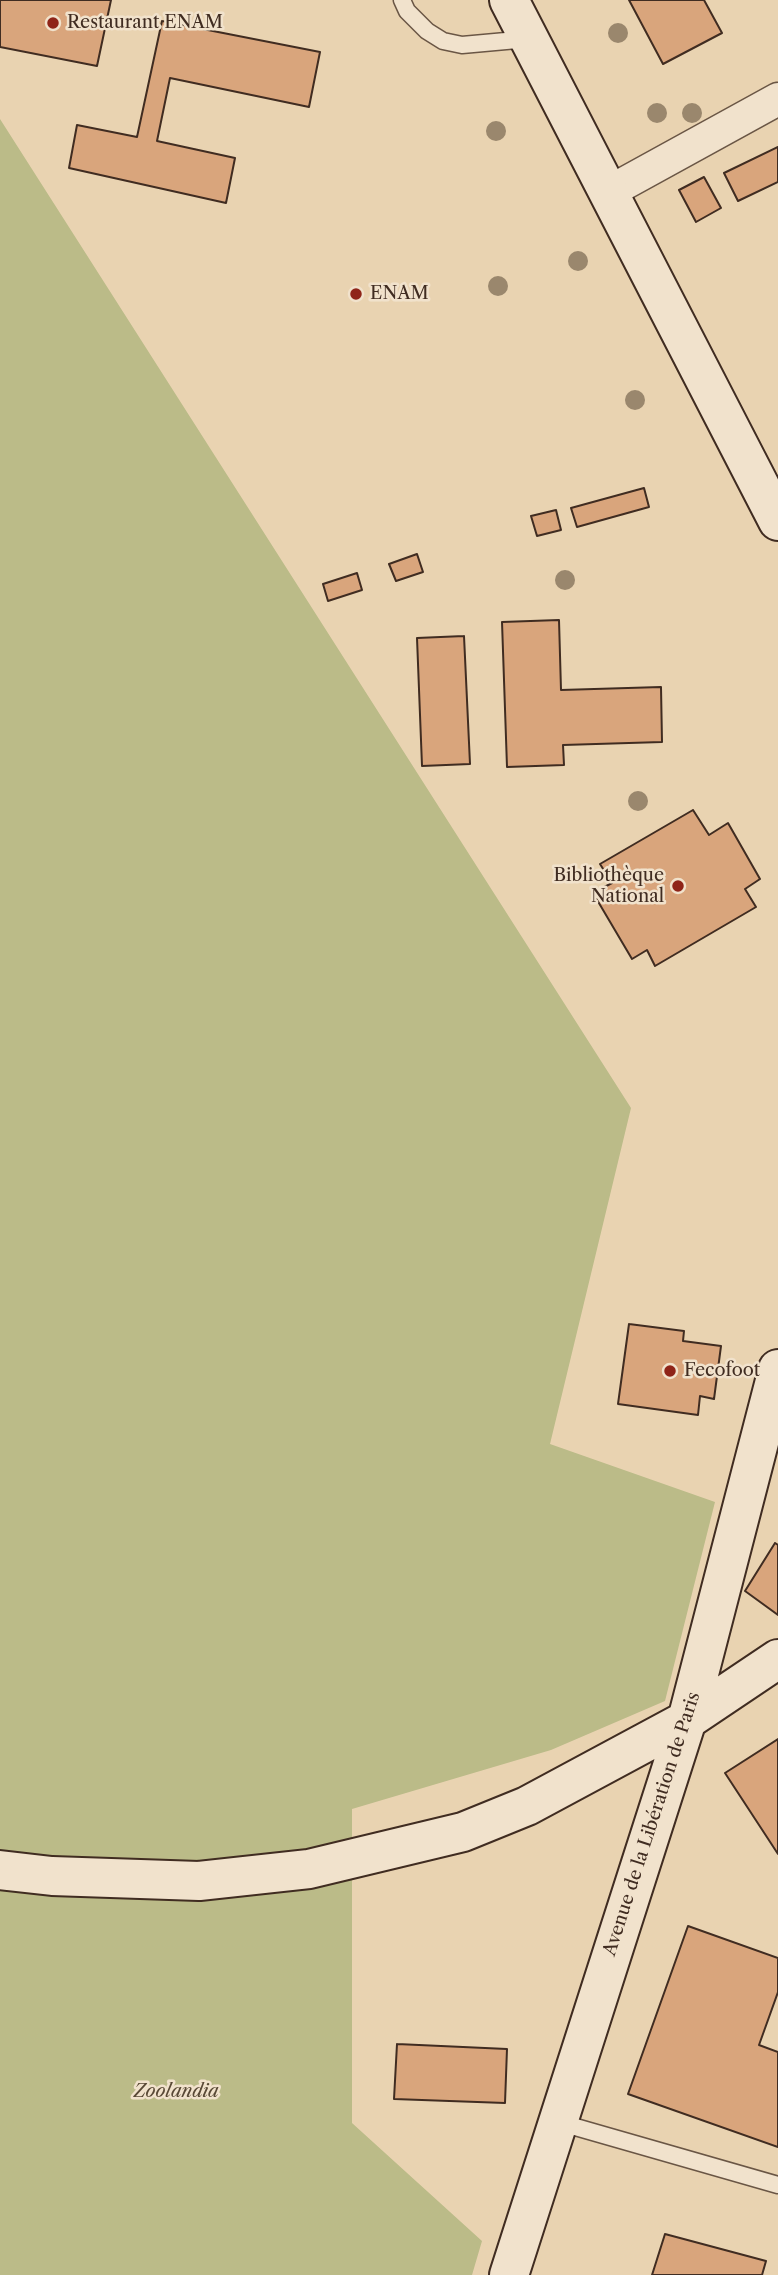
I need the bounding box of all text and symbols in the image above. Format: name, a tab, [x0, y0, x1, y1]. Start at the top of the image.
place label: Restaurant ENAM	[67, 12, 223, 34]
marker: Restaurant ENAM	[45, 15, 61, 31]
place label: ENAM	[370, 283, 429, 305]
marker: ENAM	[348, 286, 364, 302]
place label: Bibliothèque National	[554, 865, 664, 908]
marker: Bibliothèque National	[670, 878, 686, 894]
place label: Fecofoot	[684, 1360, 760, 1382]
marker: Fecofoot	[662, 1363, 678, 1379]
street label: Avenue de la Libération de Paris	[599, 1689, 705, 1959]
park label: Zoolandia	[133, 2081, 219, 2103]

